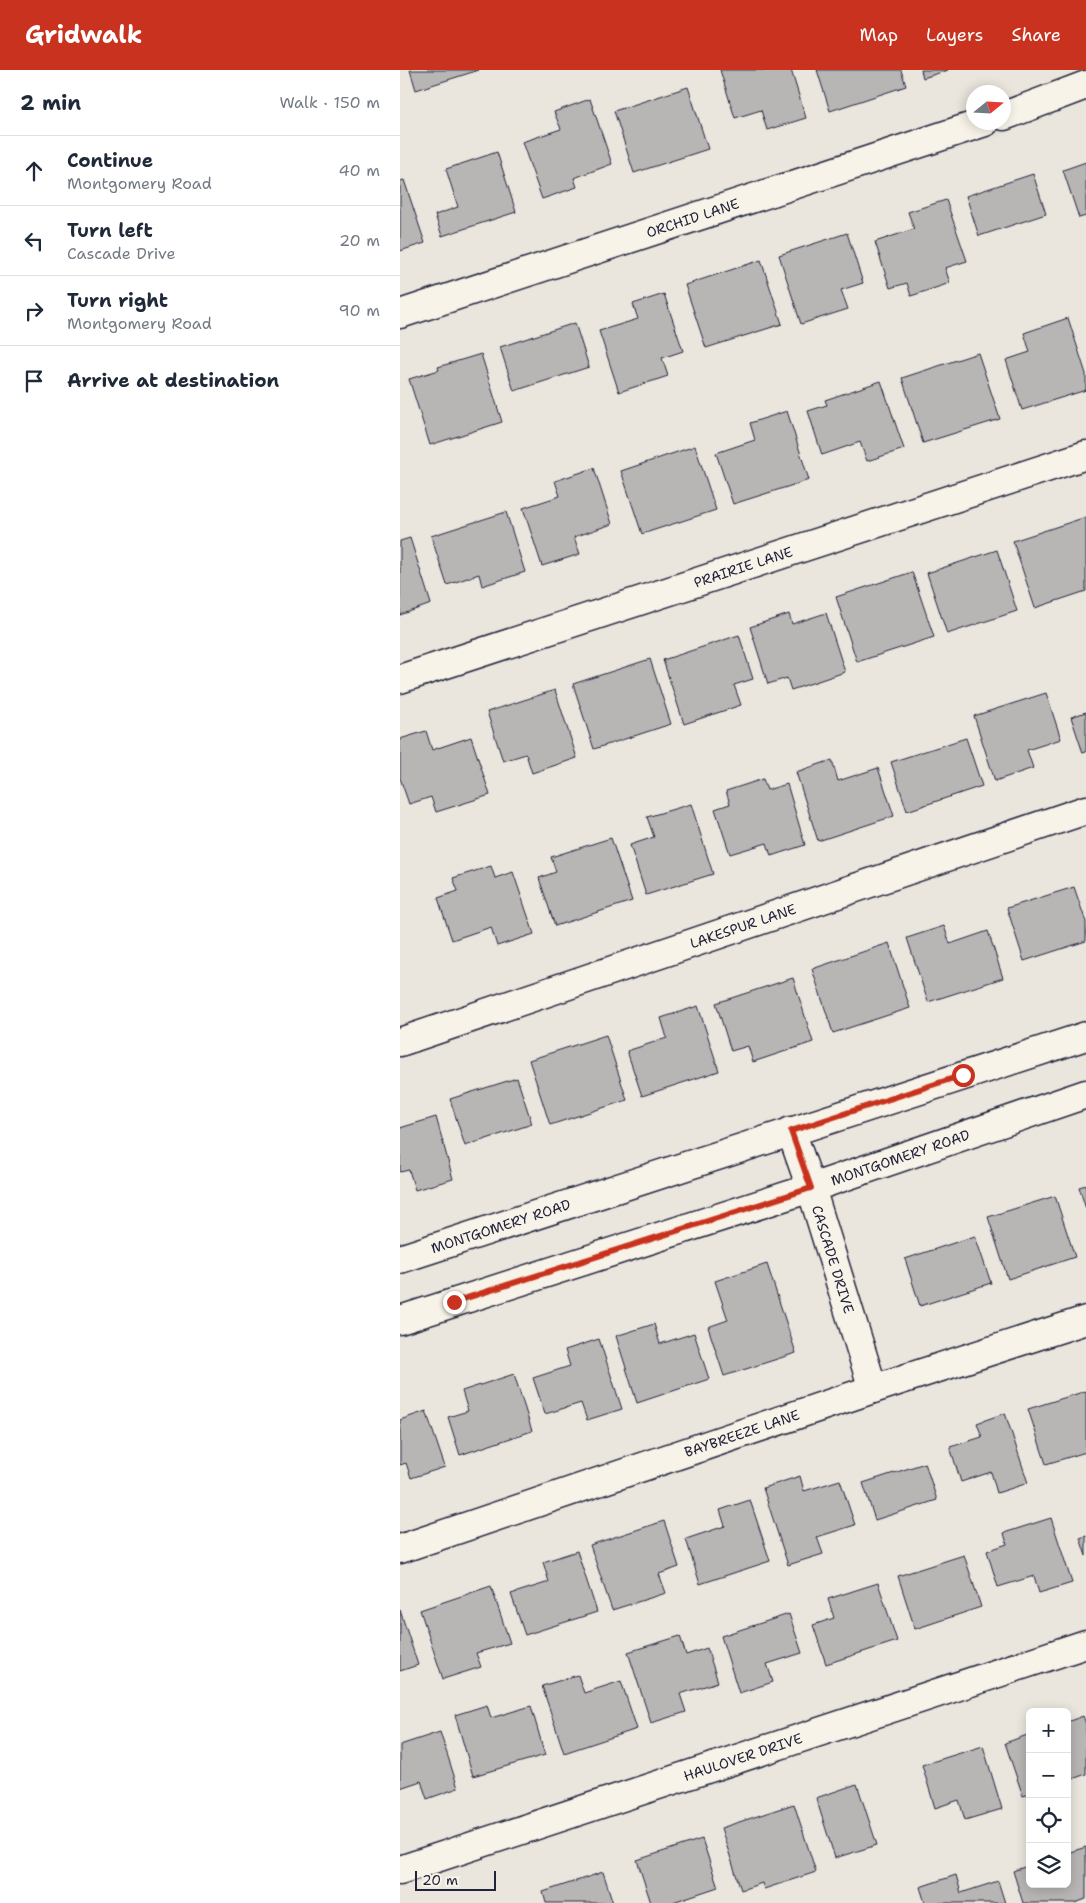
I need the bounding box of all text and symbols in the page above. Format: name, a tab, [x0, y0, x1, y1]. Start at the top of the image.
text: Gridwalk	[25, 19, 142, 51]
text: Map	[860, 23, 898, 47]
text: Layers	[926, 23, 983, 47]
text: Share	[1011, 23, 1061, 47]
north arrow	[966, 85, 1011, 130]
text: 2 min	[20, 89, 81, 117]
text: Walk · 150 m	[279, 92, 380, 113]
text: Continue	[67, 148, 153, 173]
icon: ahead	[20, 157, 48, 185]
text: 40 m	[338, 160, 380, 181]
text: Montgomery Road	[67, 173, 212, 194]
street label: ORCHID LANE	[644, 194, 742, 242]
text: Turn left	[67, 218, 153, 243]
icon: left	[20, 227, 48, 255]
text: 20 m	[339, 230, 380, 251]
text: Cascade Drive	[67, 243, 176, 264]
text: Turn right	[67, 288, 168, 313]
icon: right	[20, 297, 48, 325]
text: 90 m	[339, 300, 380, 321]
text: Montgomery Road	[67, 313, 212, 334]
icon: arrive	[20, 367, 48, 395]
text: Arrive at destination	[67, 368, 279, 393]
street label: PRAIRIE LANE	[691, 542, 795, 591]
street label: LAKESPUR LANE	[687, 900, 799, 952]
route start	[952, 1064, 975, 1087]
street label: MONTGOMERY ROAD	[828, 1125, 972, 1190]
street label: MONTGOMERY ROAD	[429, 1195, 573, 1257]
street label: CASCADE DRIVE	[808, 1203, 858, 1316]
route end	[443, 1291, 466, 1314]
street label: BAYBREEZE LANE	[682, 1405, 802, 1461]
map controls	[1026, 1708, 1071, 1888]
button: +	[1026, 1708, 1071, 1753]
street label: HAULOVER DRIVE	[681, 1729, 805, 1785]
button: −	[1026, 1753, 1071, 1798]
button: locate	[1026, 1798, 1071, 1843]
button: layers	[1026, 1843, 1071, 1888]
scale bar	[415, 1868, 496, 1891]
text: 20 m	[422, 1871, 458, 1889]

